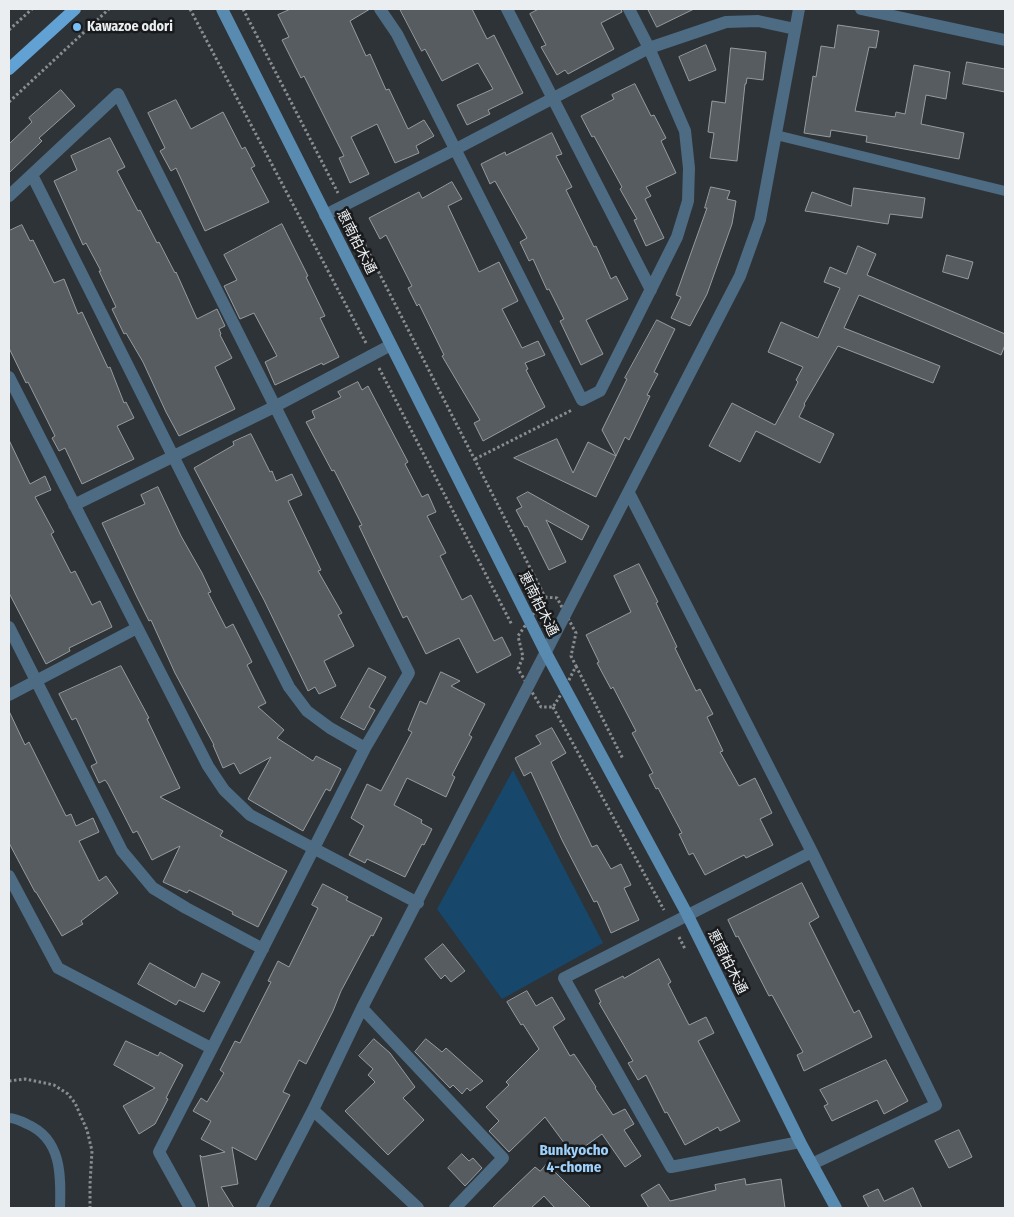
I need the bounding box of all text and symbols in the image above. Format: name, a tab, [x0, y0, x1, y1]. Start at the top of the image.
place label: Kawazoe odori	[87, 19, 173, 35]
marker: Kawazoe odori	[71, 21, 83, 33]
street label: 恵南柏木通	[333, 207, 379, 277]
street label: 恵南柏木通	[515, 569, 561, 639]
street label: 恵南柏木通	[704, 927, 750, 997]
district label: Bunkyocho 4-chome	[539, 1142, 609, 1177]

